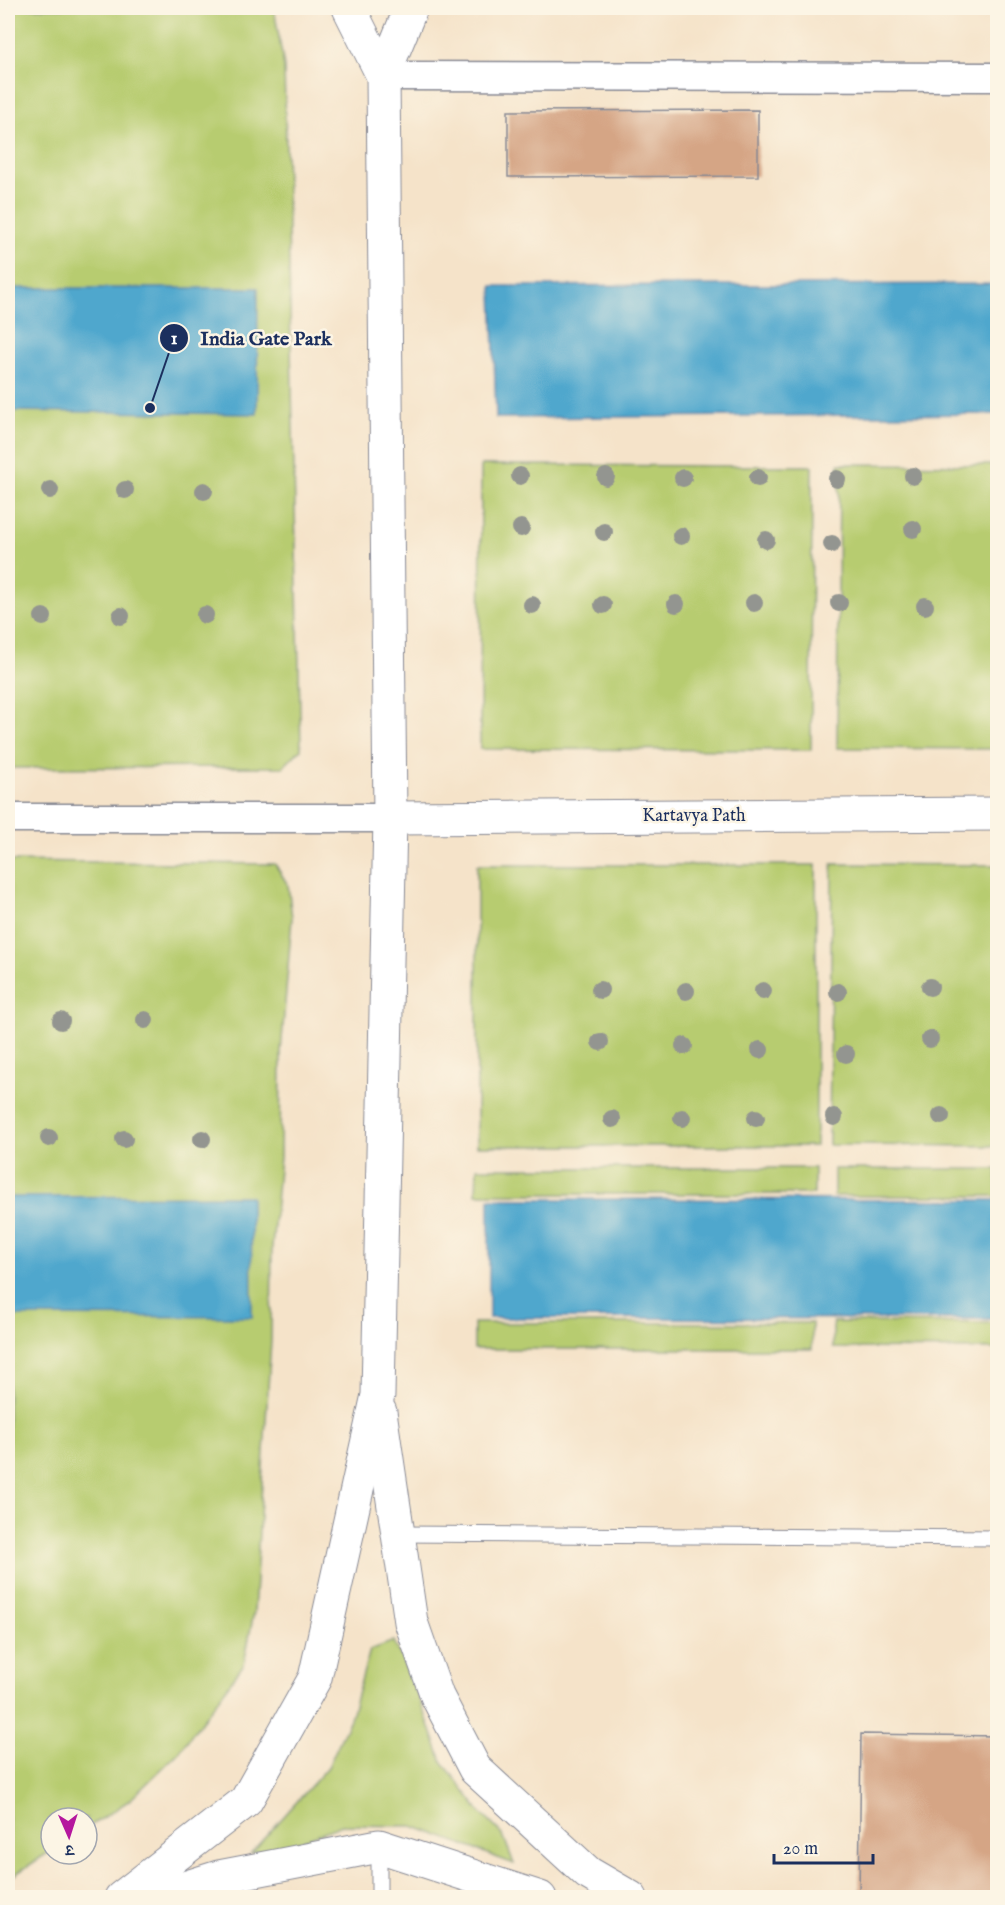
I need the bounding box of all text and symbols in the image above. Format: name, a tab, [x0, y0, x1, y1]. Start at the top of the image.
callout: India Gate Park	[159, 319, 344, 357]
text: India Gate Park	[200, 327, 333, 352]
text: 1	[171, 328, 178, 351]
street label: Kartavya Path	[642, 805, 746, 828]
north arrow	[39, 1806, 99, 1866]
scale bar	[774, 1827, 873, 1865]
text: 20 m	[783, 1838, 818, 1861]
text: उ	[63, 1839, 75, 1859]

